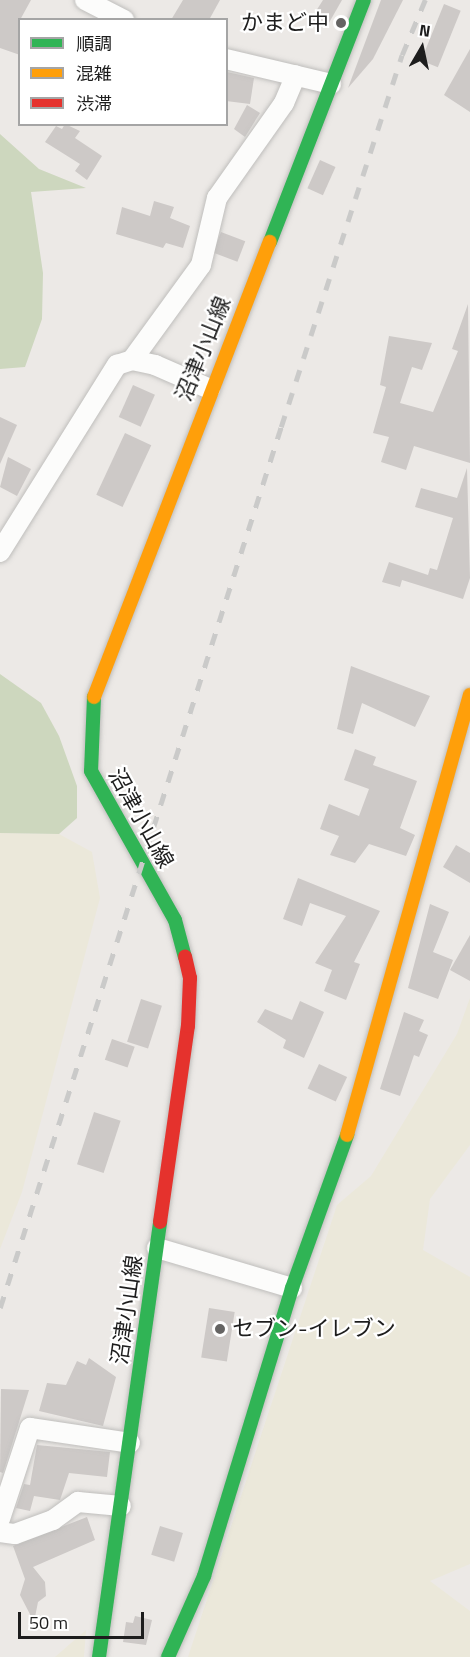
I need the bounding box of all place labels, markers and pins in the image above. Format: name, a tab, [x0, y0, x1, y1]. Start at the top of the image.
place label: かまど中	[241, 10, 329, 36]
marker: かまど中	[334, 16, 348, 30]
place label: セブン-イレブン	[232, 1316, 396, 1342]
marker: セブン-イレブン	[213, 1322, 227, 1336]

